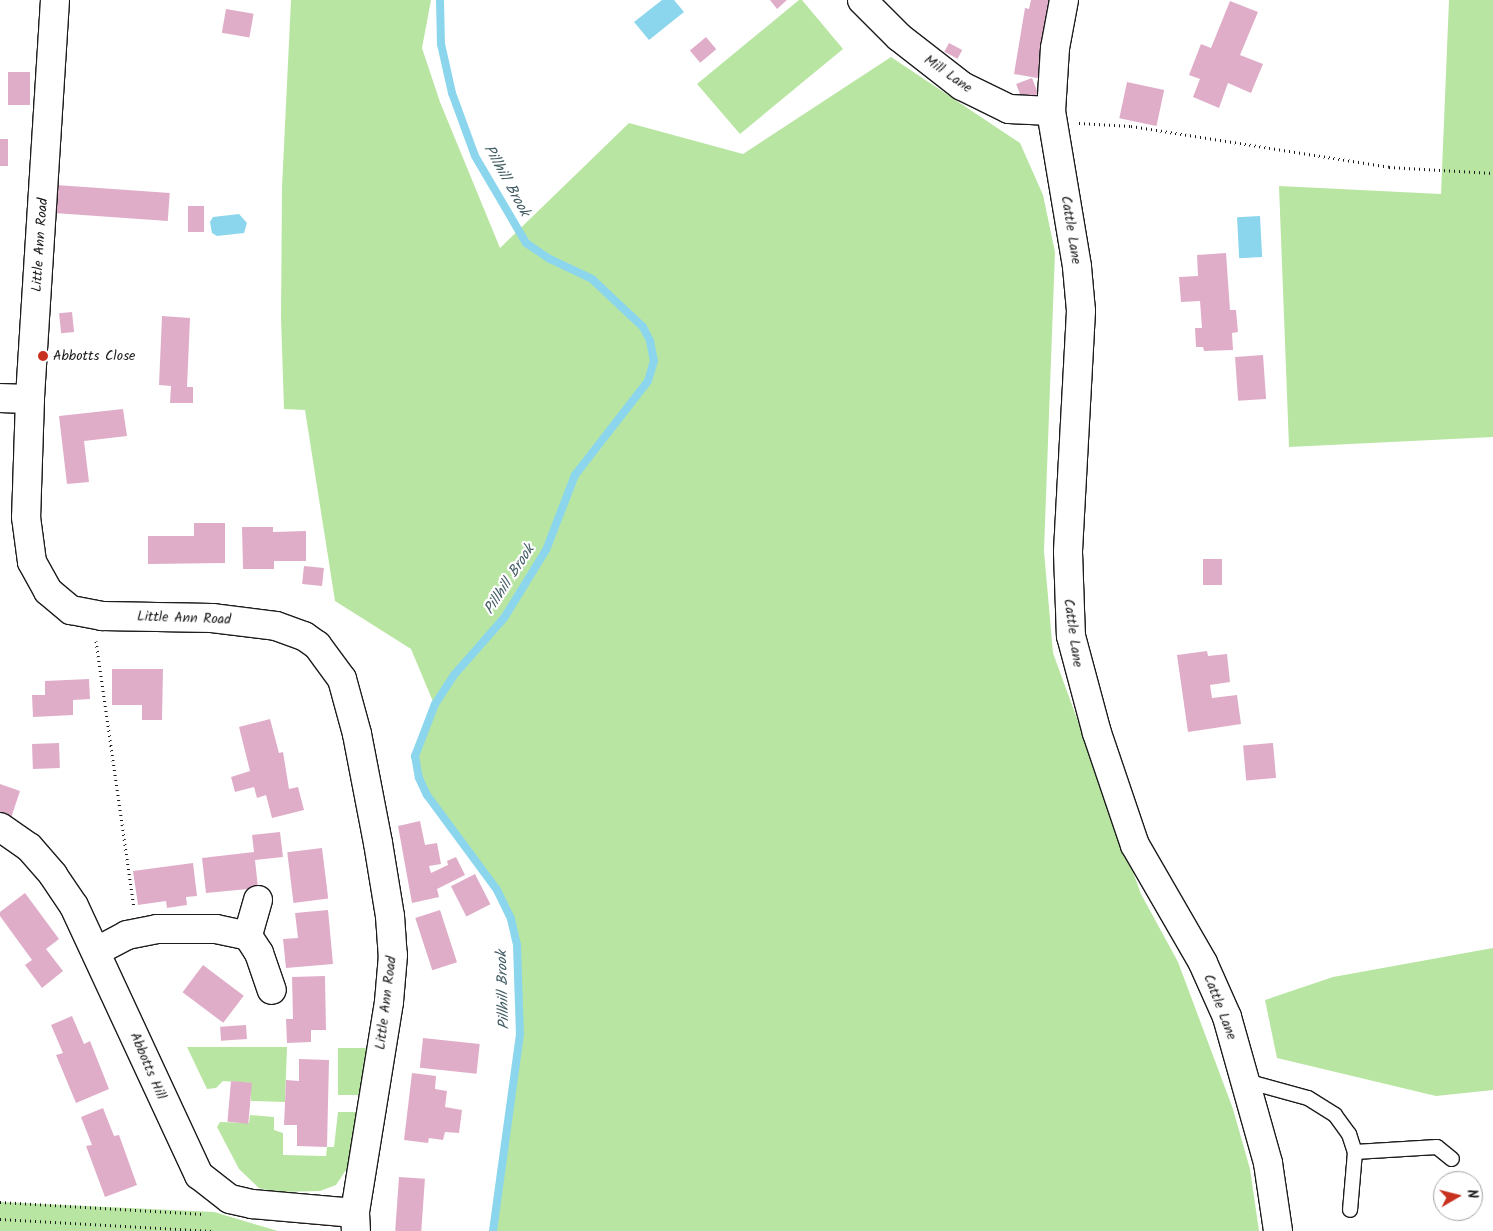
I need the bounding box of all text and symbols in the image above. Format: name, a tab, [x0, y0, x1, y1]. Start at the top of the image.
street label: Mill Lane	[921, 51, 975, 97]
water label: Pillhill Brook	[479, 142, 533, 220]
street label: Cattle Lane	[1057, 195, 1085, 265]
street label: Little Ann Road	[28, 197, 52, 293]
place label: Abbotts Close	[53, 348, 135, 364]
marker: Abbotts Close	[37, 350, 49, 362]
water label: Pillhill Brook	[481, 542, 539, 618]
street label: Cattle Lane	[1060, 598, 1086, 668]
street label: Little Ann Road	[137, 608, 231, 628]
water label: Pillhill Brook	[494, 950, 514, 1030]
street label: Little Ann Road	[372, 955, 400, 1051]
street label: Cattle Lane	[1200, 972, 1240, 1042]
street label: Abbotts Hill	[126, 1030, 170, 1102]
north arrow	[1433, 1171, 1483, 1221]
text: N	[1460, 1188, 1483, 1200]

